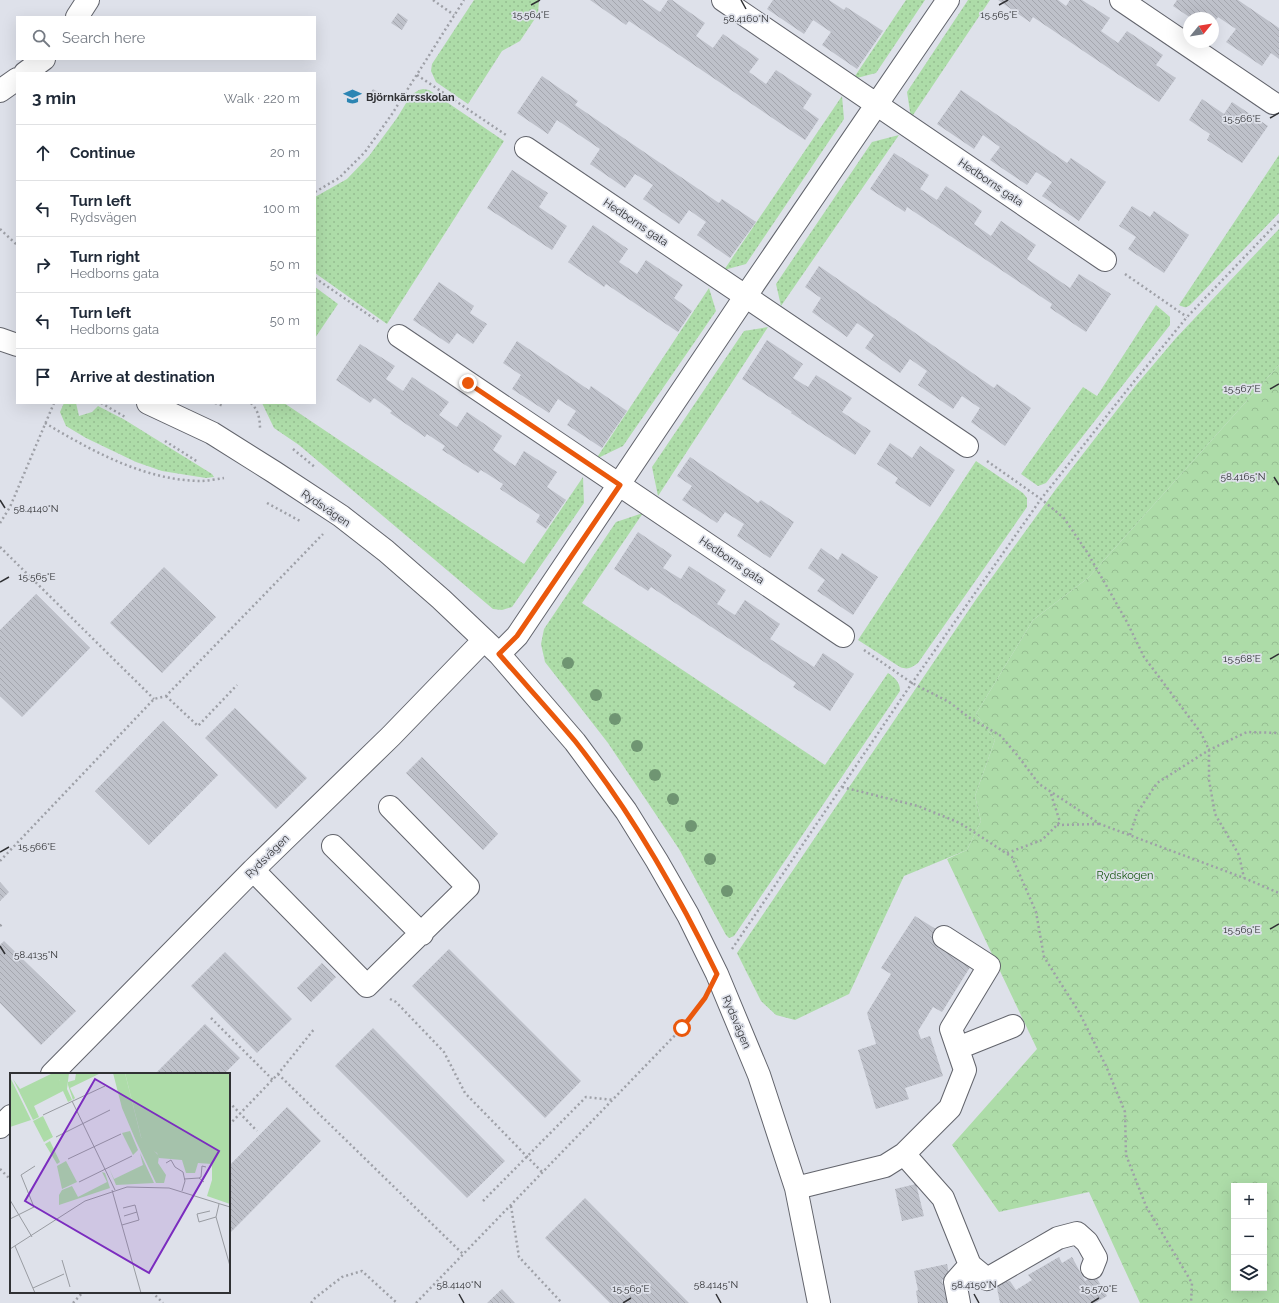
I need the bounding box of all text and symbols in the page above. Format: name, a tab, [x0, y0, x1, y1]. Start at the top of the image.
text: 15.564°E	[512, 9, 550, 20]
text: 15.565°E	[980, 9, 1018, 20]
north arrow	[1183, 12, 1219, 48]
text: 58.4160°N	[723, 13, 769, 24]
search box	[16, 16, 316, 60]
icon: search	[30, 27, 52, 49]
text: Search here	[62, 29, 145, 47]
school or university icon: Björnkärrsskolan	[343, 87, 363, 107]
text: 3 min	[32, 88, 76, 108]
text: Walk · 220 m	[224, 91, 300, 106]
place label: Björnkärrsskolan	[366, 91, 455, 104]
text: 15.566°E	[1223, 113, 1261, 124]
icon: ahead	[32, 142, 54, 164]
text: Continue	[70, 144, 135, 162]
text: 20 m	[270, 145, 300, 160]
street label: Hedborns gata	[956, 156, 1026, 209]
text: Turn left	[70, 192, 131, 210]
street label: Hedborns gata	[601, 196, 671, 249]
icon: left	[32, 198, 54, 220]
text: 100 m	[263, 201, 300, 216]
text: Rydsvägen	[70, 210, 137, 225]
text: Turn right	[70, 248, 140, 266]
icon: right	[32, 254, 54, 276]
text: 50 m	[270, 257, 300, 272]
text: Hedborns gata	[70, 266, 159, 281]
text: Turn left	[70, 304, 131, 322]
icon: left	[32, 310, 54, 332]
text: 50 m	[270, 313, 300, 328]
text: Hedborns gata	[70, 322, 159, 337]
icon: arrive	[32, 366, 54, 388]
text: Arrive at destination	[70, 368, 215, 386]
route end	[459, 374, 477, 392]
text: 15.567°E	[1223, 383, 1261, 394]
text: 58.4165°N	[1221, 471, 1265, 482]
street label: Rydsvägen	[299, 487, 353, 530]
text: 58.4140°N	[14, 503, 58, 514]
street label: Hedborns gata	[697, 534, 767, 587]
text: 15.565°E	[18, 571, 56, 582]
text: 15.568°E	[1223, 653, 1261, 664]
street label: Rydsvägen	[243, 832, 292, 881]
text: 15.566°E	[18, 841, 56, 852]
park label: Rydskogen	[1097, 869, 1153, 882]
text: 15.569°E	[1223, 924, 1261, 935]
text: 58.4135°N	[14, 949, 58, 960]
street label: Rydsvägen	[720, 994, 754, 1051]
route start	[673, 1019, 691, 1037]
inset map	[10, 1073, 230, 1293]
map controls	[1231, 1183, 1267, 1291]
button: +	[1231, 1183, 1267, 1219]
button: −	[1231, 1219, 1267, 1255]
button: layers	[1231, 1255, 1267, 1291]
text: 58.4140°N	[437, 1279, 481, 1290]
text: 58.4145°N	[694, 1279, 738, 1290]
text: 58.4150°N	[952, 1279, 996, 1290]
text: 15.569°E	[612, 1283, 650, 1294]
text: 15.570°E	[1080, 1283, 1118, 1294]

